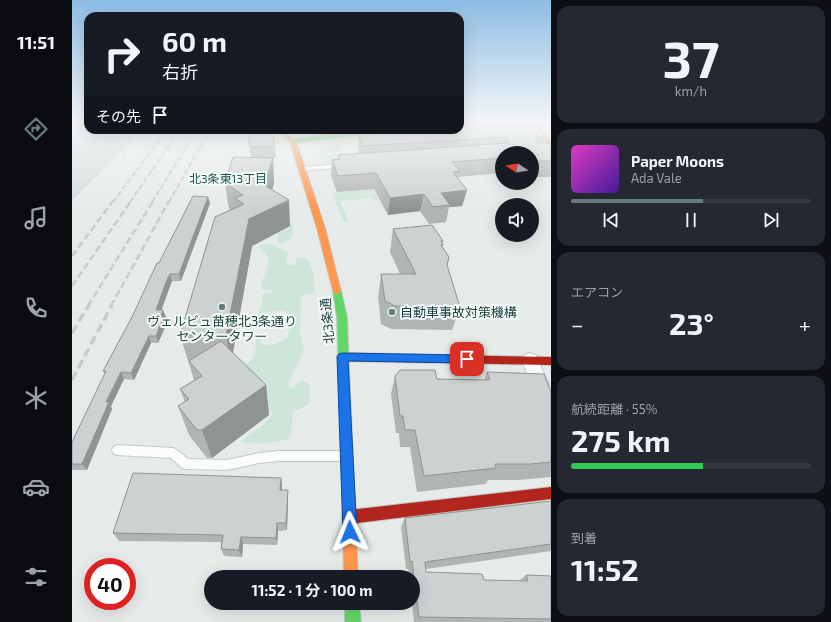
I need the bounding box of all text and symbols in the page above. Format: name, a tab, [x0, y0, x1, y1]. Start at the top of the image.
text: 60 m	[162, 24, 227, 58]
text: 37	[663, 26, 719, 88]
icon: right	[96, 28, 148, 80]
text: 11:51	[17, 31, 55, 53]
text: 右折	[162, 61, 198, 83]
text: km/h	[675, 83, 707, 99]
icon: arrive	[149, 104, 171, 126]
text: その先	[96, 107, 141, 125]
icon: directions	[22, 115, 50, 143]
north arrow	[495, 146, 539, 190]
map controls	[495, 146, 539, 242]
text: Paper Moons	[631, 152, 724, 170]
text: Ada Vale	[631, 170, 682, 186]
district label: 北3条東13丁目	[189, 171, 267, 185]
button: sound	[495, 198, 539, 242]
icon: music	[22, 204, 50, 232]
icon: previous	[600, 209, 622, 231]
icon: pause	[680, 209, 702, 231]
icon: next	[760, 209, 782, 231]
text: エアコン	[571, 284, 623, 300]
icon: phone	[22, 294, 50, 322]
street label: 北3条通	[317, 297, 337, 345]
marker: ヴェルビュ苗穂北3条通り センタータワー	[217, 302, 227, 312]
place label: 自動車事故対策機構	[400, 304, 517, 320]
text: 23°	[669, 305, 714, 341]
marker: 自動車事故対策機構	[387, 307, 397, 317]
text: −	[571, 311, 584, 337]
text: +	[799, 311, 811, 337]
place label: ヴェルビュ苗穂北3条通り センタータワー	[147, 313, 297, 344]
pin	[450, 342, 484, 376]
icon: arrive	[456, 348, 478, 370]
icon: climate	[22, 384, 50, 412]
text: 航続距離 · 55%	[571, 401, 657, 417]
text: 275 km	[571, 422, 671, 458]
icon: car	[22, 473, 50, 501]
position arrow	[329, 511, 371, 553]
text: 到着	[571, 530, 597, 546]
text: 11:52	[571, 551, 639, 587]
speed limit sign: 40	[84, 558, 136, 610]
icon: filters	[22, 563, 50, 591]
text: 11:52 · 1 分 · 100 m	[252, 581, 372, 599]

